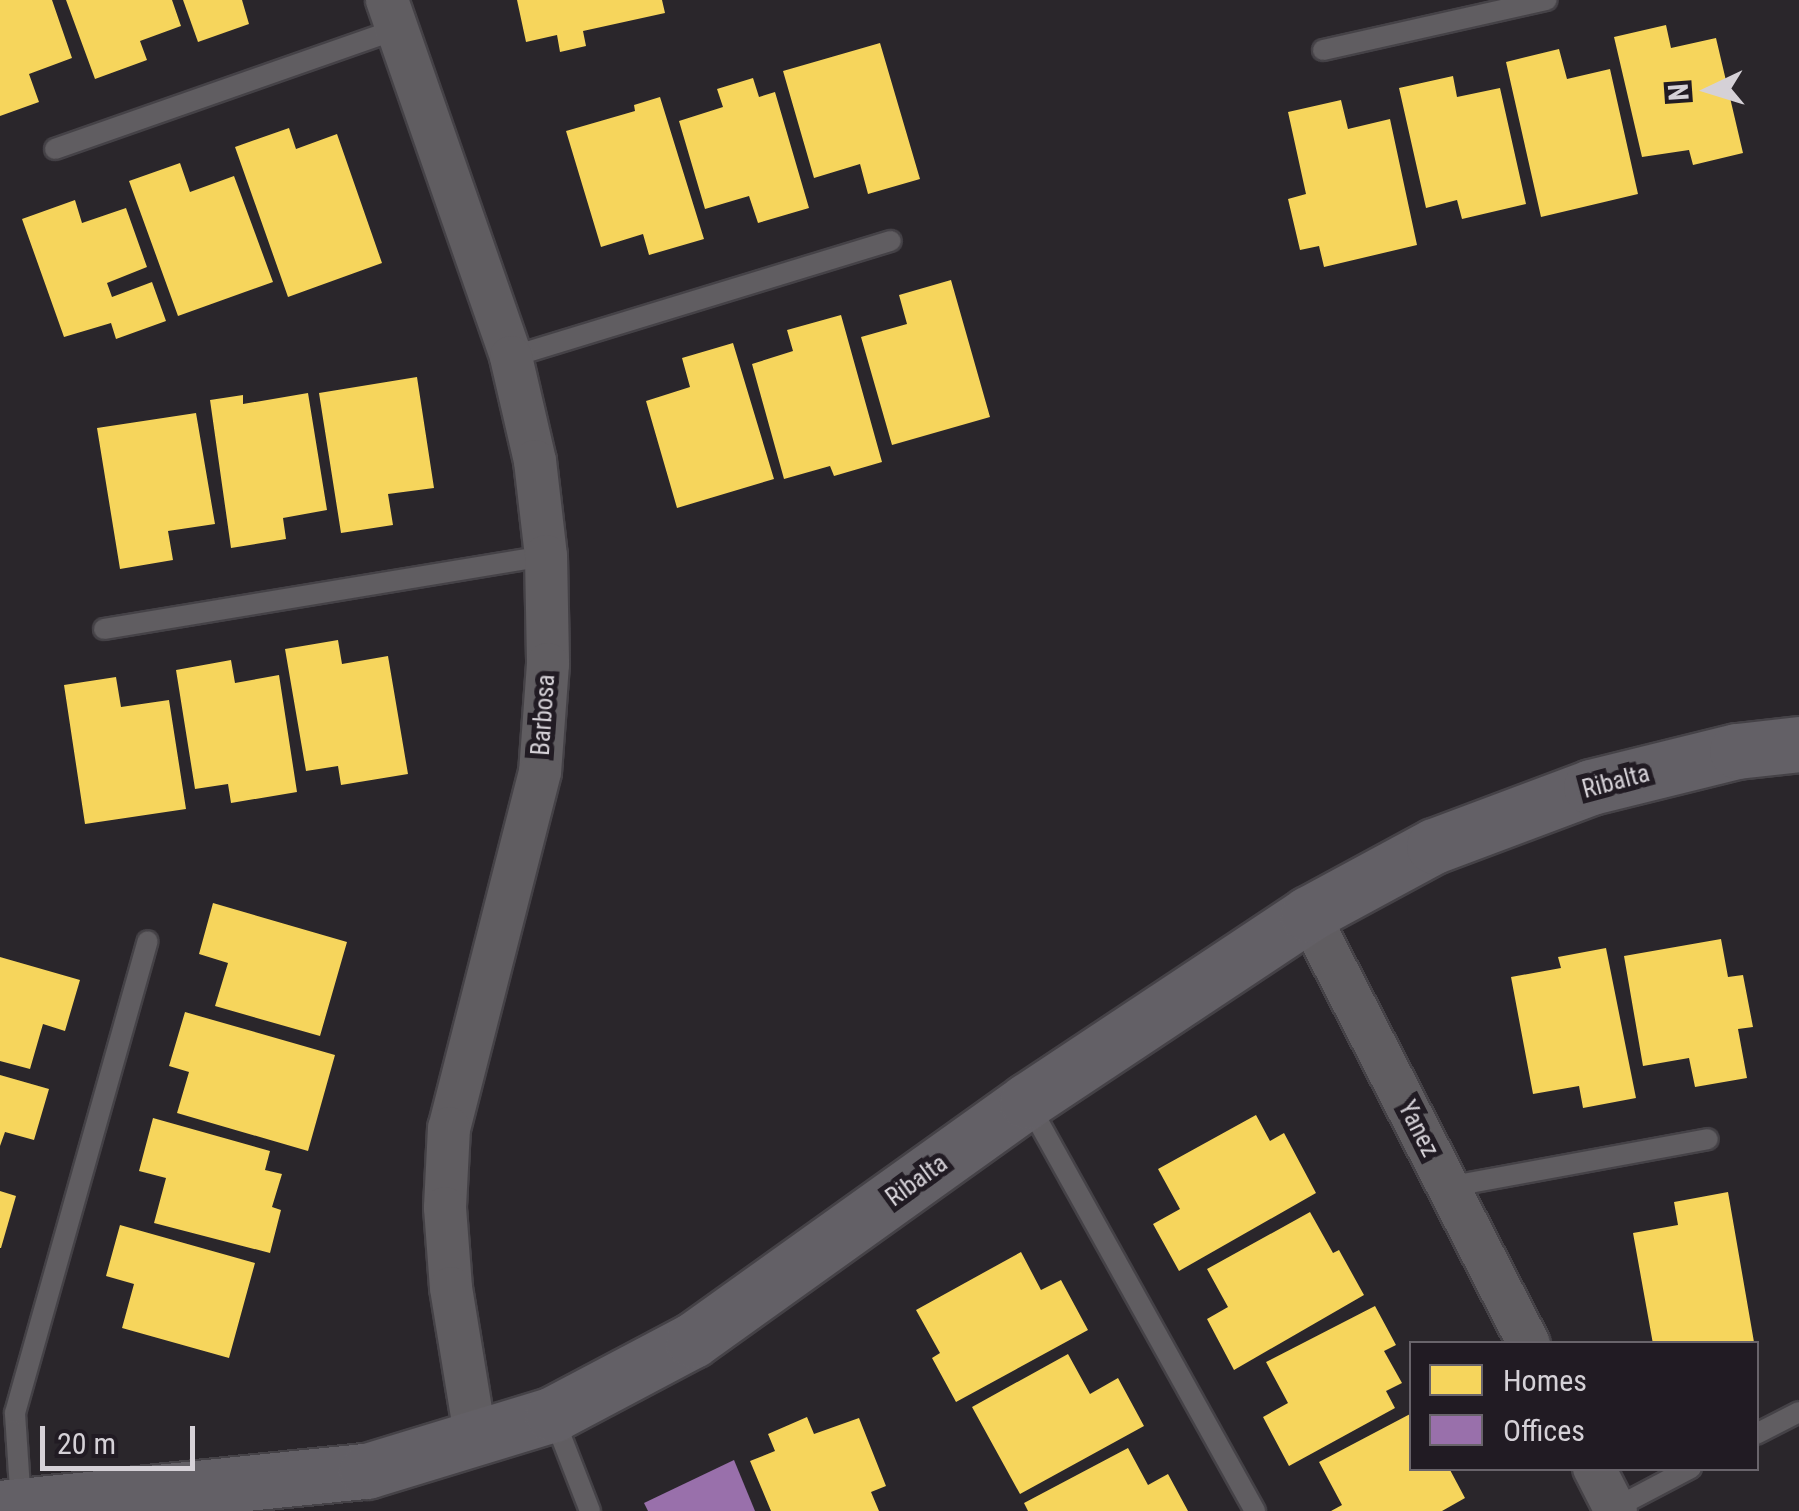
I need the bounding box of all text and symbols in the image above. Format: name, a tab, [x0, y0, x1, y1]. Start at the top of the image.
north arrow	[1659, 40, 1759, 140]
text: N	[1662, 82, 1696, 102]
street label: Barbosa	[526, 673, 562, 757]
street label: Ribalta	[1579, 759, 1653, 805]
street label: Yanez	[1391, 1096, 1445, 1162]
street label: Ribalta	[881, 1149, 953, 1213]
legend	[1409, 1341, 1759, 1471]
text: Homes	[1503, 1363, 1587, 1398]
scale bar	[45, 1406, 200, 1468]
text: Offices	[1503, 1413, 1585, 1448]
text: 20 m	[57, 1426, 116, 1461]

